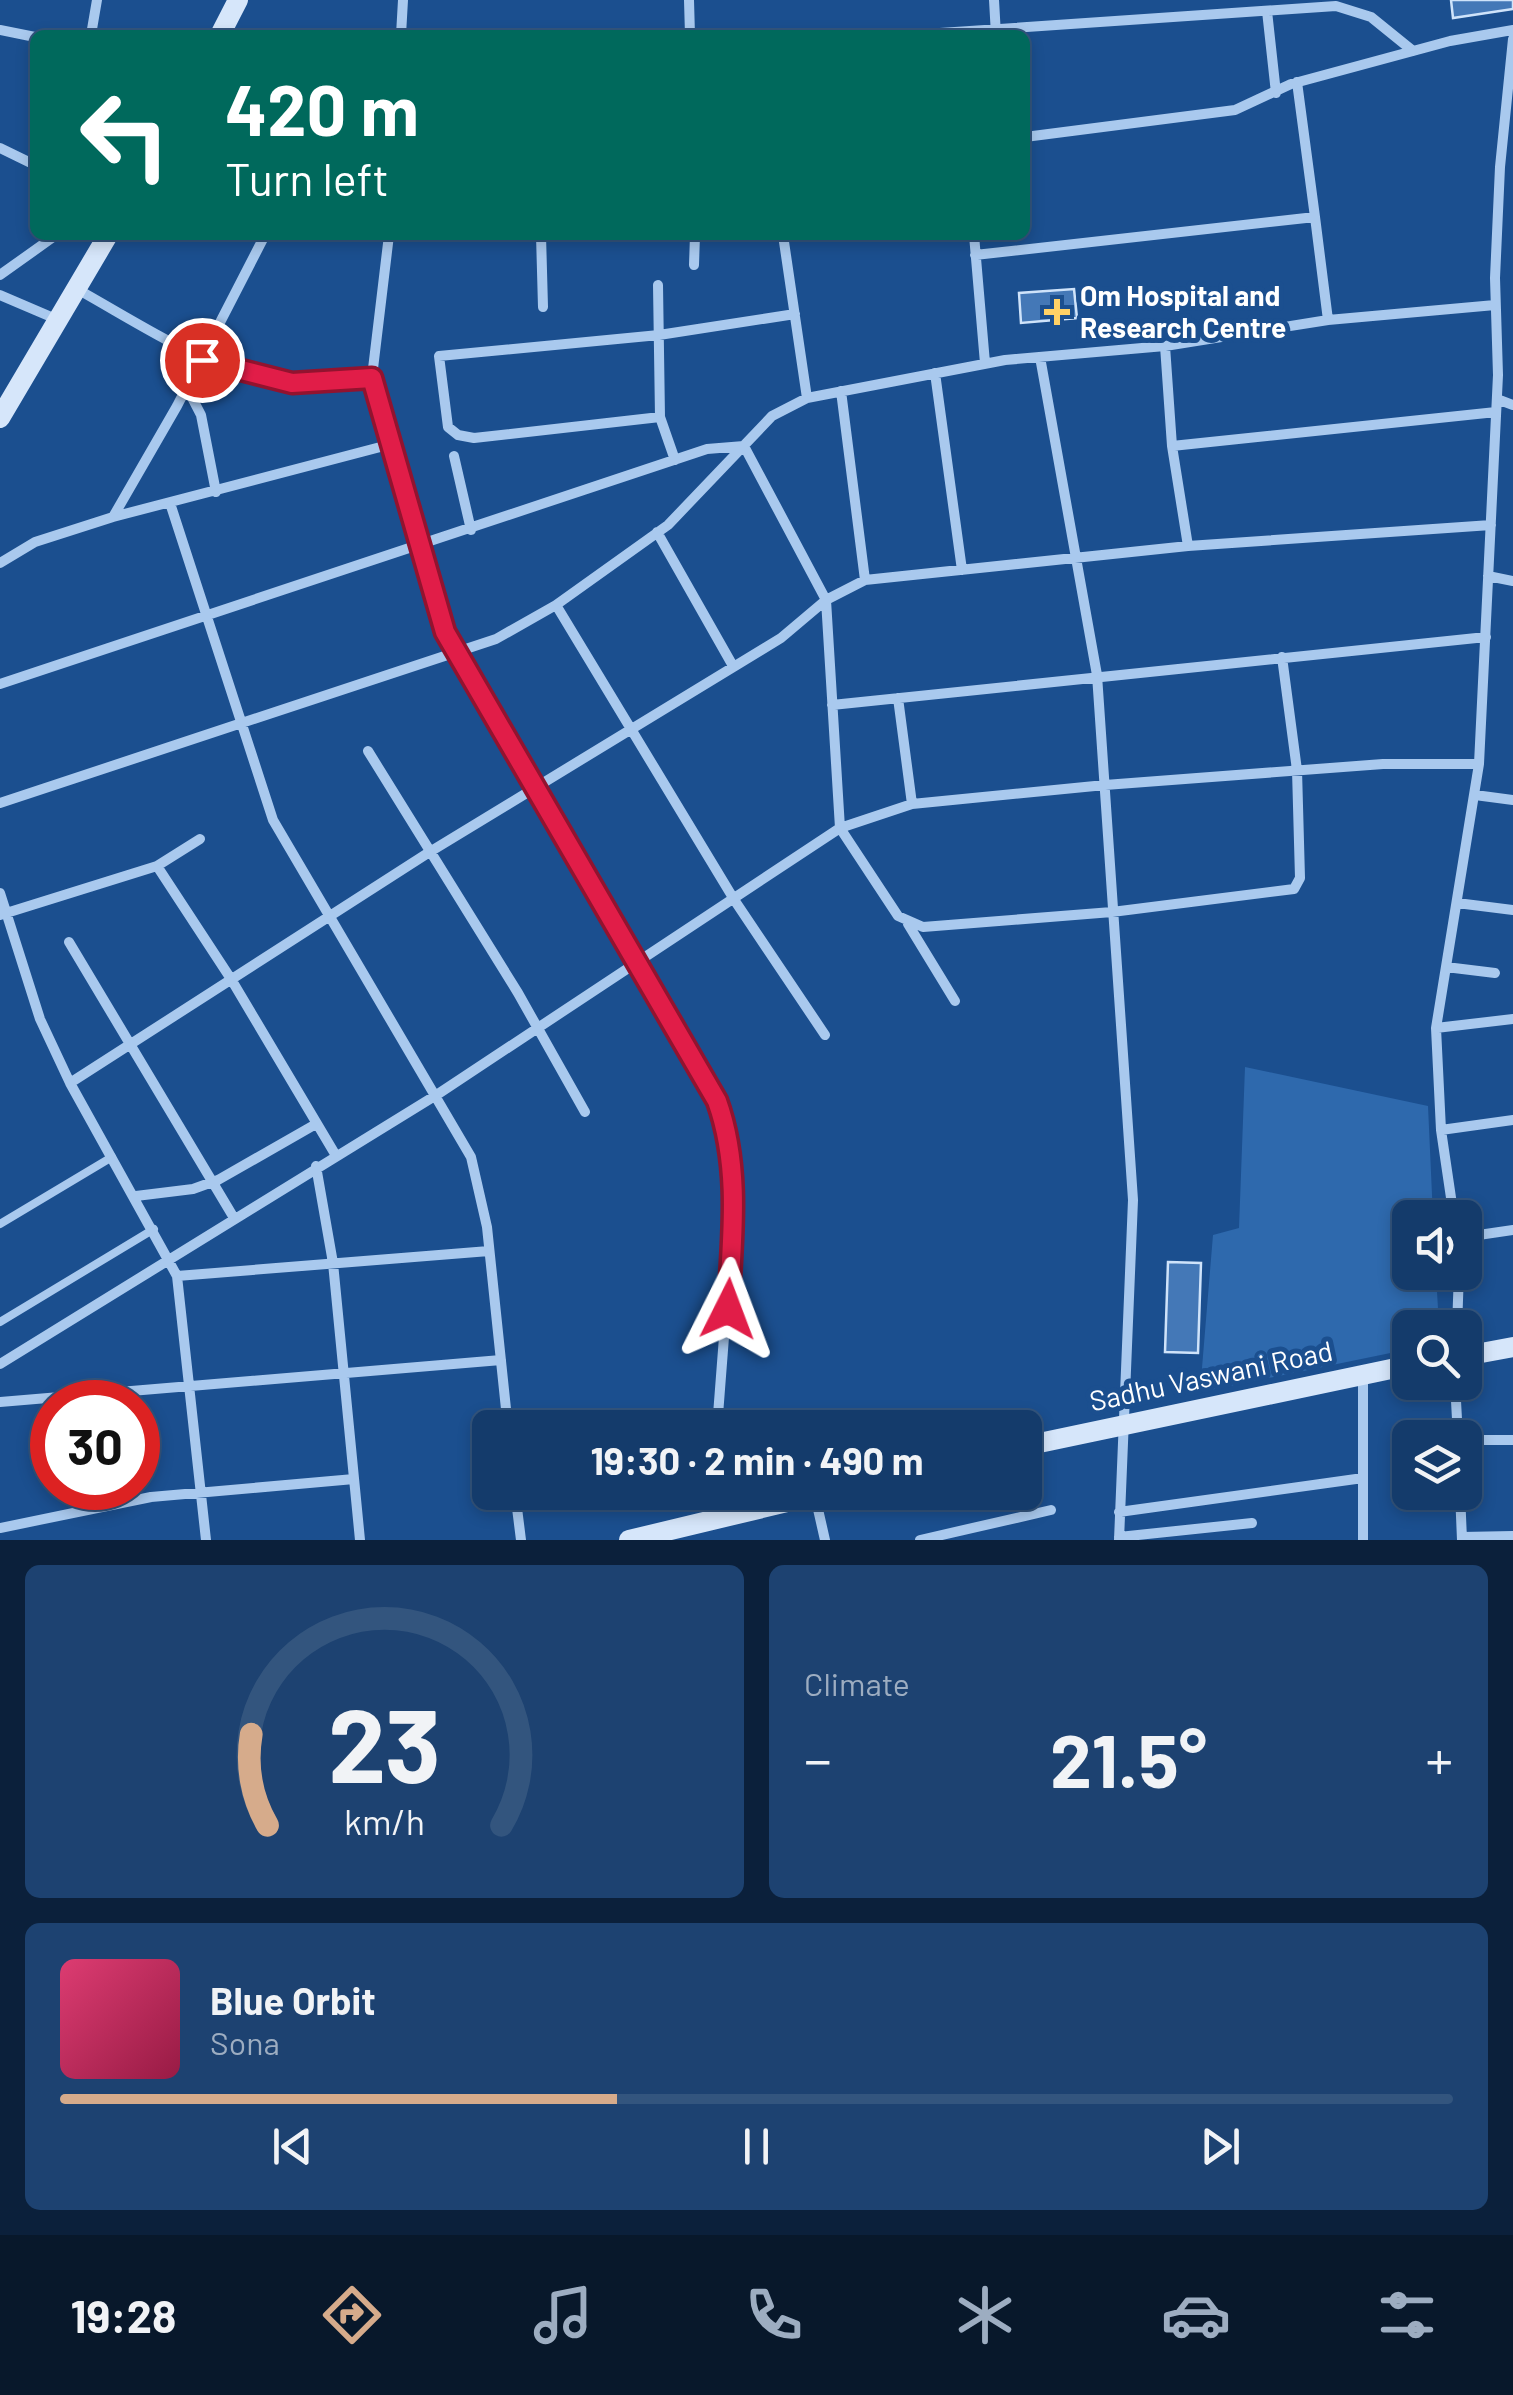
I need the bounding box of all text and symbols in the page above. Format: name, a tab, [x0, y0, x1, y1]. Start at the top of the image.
text: 420 m	[225, 66, 419, 150]
icon: left	[60, 70, 190, 200]
text: Turn left	[225, 151, 389, 205]
place label: Om Hospital and Research Centre	[1080, 278, 1286, 344]
marker: Om Hospital and Research Centre	[1044, 299, 1070, 325]
pin	[160, 318, 245, 403]
icon: arrive	[175, 333, 230, 388]
map controls	[1392, 1200, 1482, 1510]
button: sound	[1392, 1200, 1482, 1290]
position arrow	[676, 1257, 780, 1361]
button: search	[1392, 1310, 1482, 1400]
street label: Sadhu Vaswani Road	[1086, 1333, 1335, 1417]
speed limit sign: 30	[30, 1380, 160, 1510]
button: layers	[1392, 1420, 1482, 1510]
text: 19:30 · 2 min · 490 m	[590, 1437, 924, 1483]
text: Climate	[804, 1664, 910, 1702]
text: 23	[328, 1679, 441, 1804]
text: 21.5°	[1050, 1713, 1207, 1803]
text: −	[804, 1725, 832, 1791]
text: +	[1425, 1725, 1453, 1791]
text: km/h	[344, 1799, 425, 1842]
text: Blue Orbit	[210, 1977, 376, 2023]
text: Sona	[210, 2023, 280, 2061]
icon: previous	[265, 2119, 320, 2174]
icon: pause	[729, 2119, 784, 2174]
icon: next	[1193, 2119, 1248, 2174]
icon: directions	[317, 2280, 387, 2350]
icon: music	[528, 2280, 598, 2350]
icon: phone	[739, 2280, 809, 2350]
icon: climate	[950, 2280, 1020, 2350]
icon: car	[1161, 2280, 1231, 2350]
icon: filters	[1372, 2280, 1442, 2350]
text: 19:28	[71, 2288, 176, 2342]

